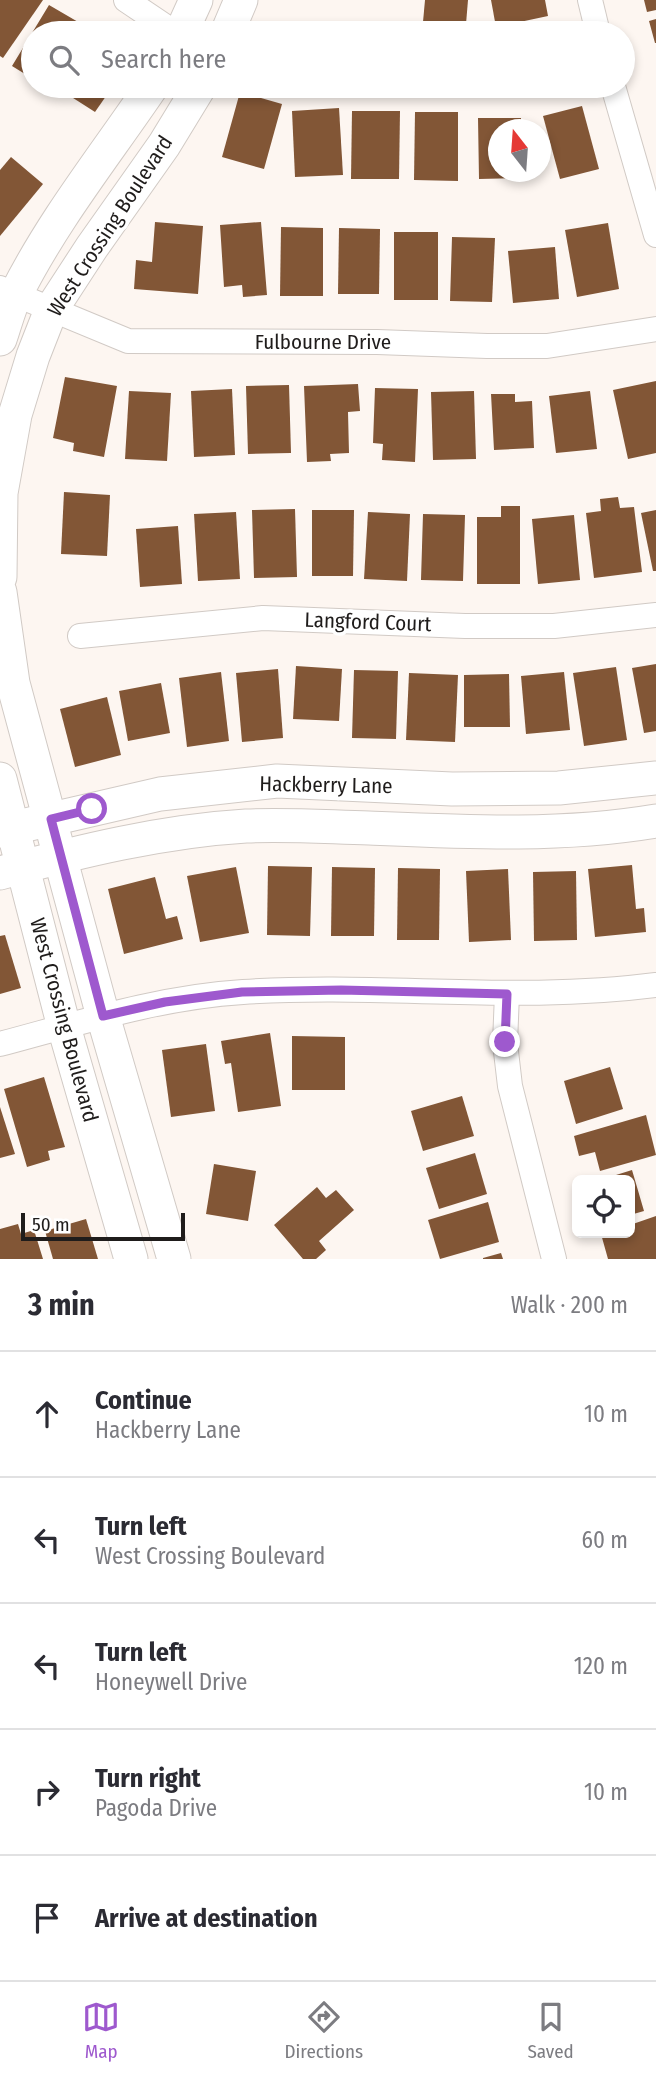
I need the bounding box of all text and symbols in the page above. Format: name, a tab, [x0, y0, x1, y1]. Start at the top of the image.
search box	[21, 21, 635, 98]
icon: search	[45, 41, 83, 79]
text: Search here	[101, 44, 226, 75]
north arrow	[488, 119, 551, 182]
street label: West Crossing Boulevard	[42, 131, 178, 321]
street label: Fulbourne Drive	[255, 329, 391, 355]
street label: Langford Court	[304, 607, 432, 637]
street label: Hackberry Lane	[259, 771, 393, 799]
route start	[76, 793, 107, 824]
street label: West Crossing Boulevard	[24, 915, 104, 1125]
route end	[489, 1026, 520, 1057]
map controls	[572, 1175, 635, 1238]
button: locate	[572, 1175, 635, 1238]
scale bar	[21, 1210, 186, 1242]
text: 50 m	[32, 1213, 70, 1236]
text: 3 min	[28, 1287, 95, 1323]
text: Walk · 200 m	[511, 1291, 628, 1319]
text: Continue	[95, 1385, 192, 1416]
icon: ahead	[28, 1395, 66, 1433]
text: 10 m	[584, 1400, 628, 1428]
text: Hackberry Lane	[95, 1416, 241, 1444]
text: Turn left	[95, 1511, 187, 1542]
icon: left	[28, 1521, 66, 1559]
text: 60 m	[582, 1526, 628, 1554]
text: West Crossing Boulevard	[95, 1542, 325, 1570]
text: Turn left	[95, 1637, 187, 1668]
icon: left	[28, 1647, 66, 1685]
text: 120 m	[574, 1652, 628, 1680]
text: Honeywell Drive	[95, 1668, 247, 1696]
text: Turn right	[95, 1763, 201, 1794]
icon: right	[28, 1773, 66, 1811]
text: 10 m	[584, 1778, 628, 1806]
text: Pagoda Drive	[95, 1794, 217, 1822]
icon: arrive	[28, 1899, 66, 1937]
text: Arrive at destination	[95, 1903, 318, 1934]
tab: Map	[82, 1998, 120, 2063]
tab: Directions	[284, 1998, 363, 2063]
tab: Saved	[527, 1998, 574, 2063]

